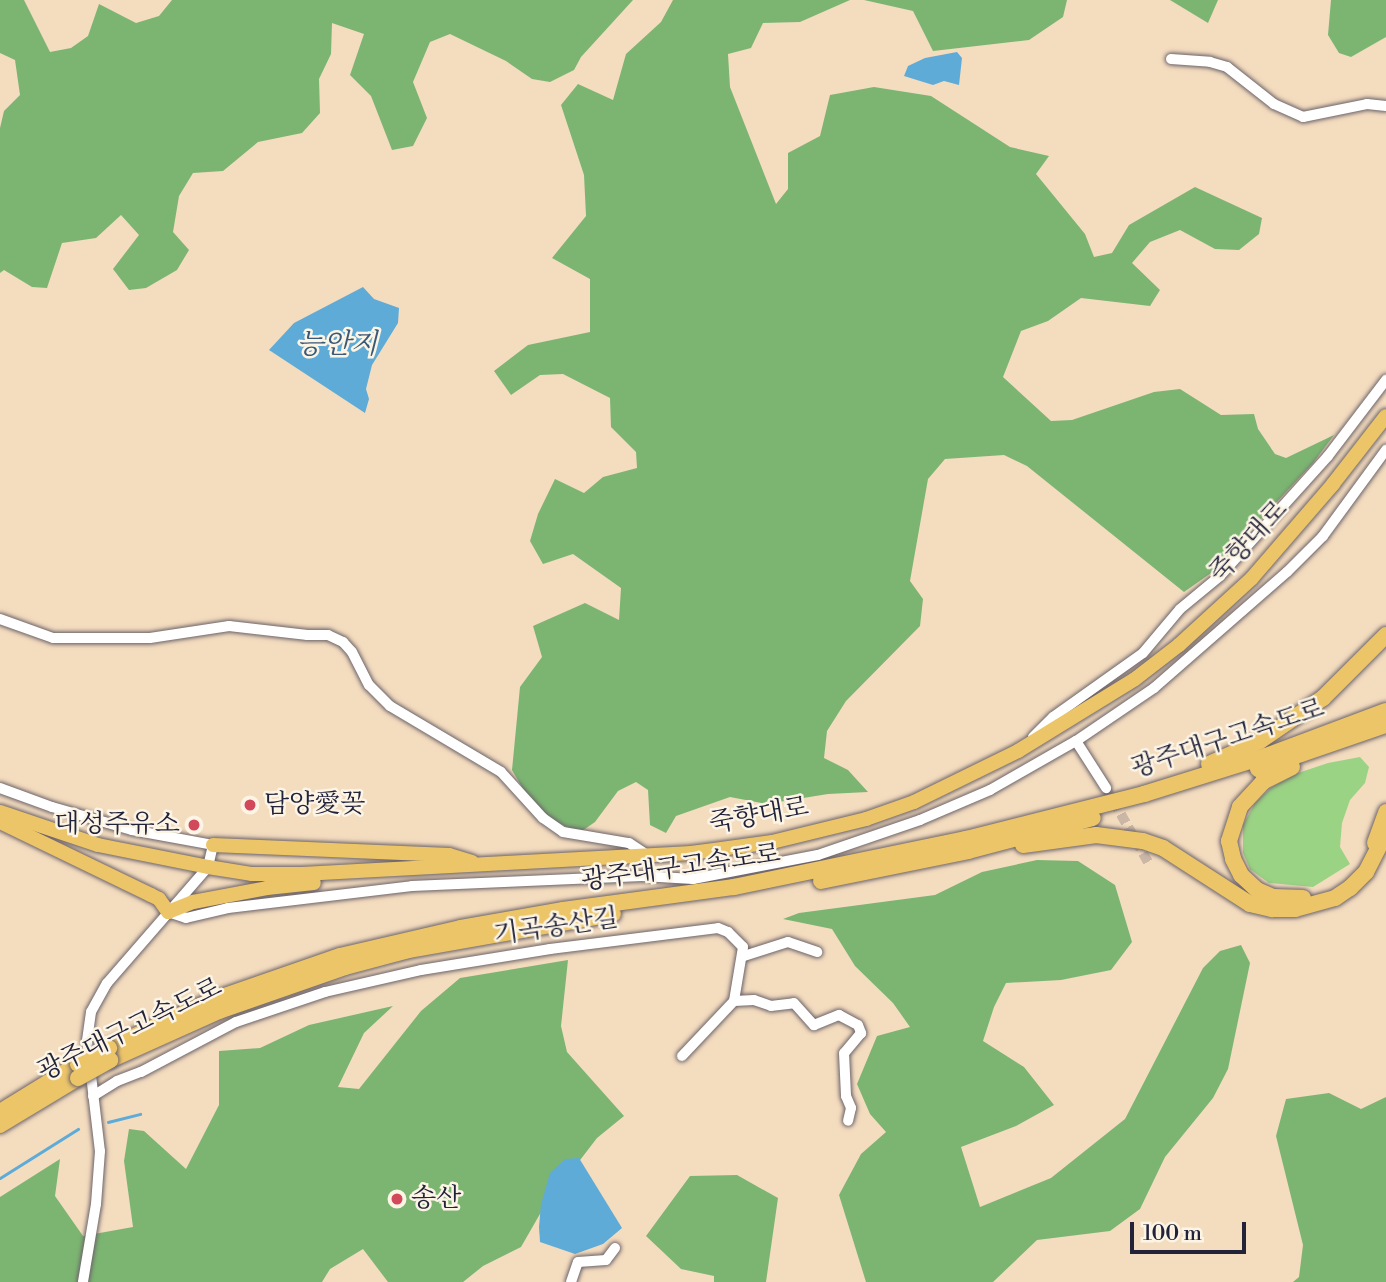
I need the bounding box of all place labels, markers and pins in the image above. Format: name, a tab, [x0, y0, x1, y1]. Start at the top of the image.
place label: 담양愛꽂	[264, 789, 365, 821]
marker: 담양愛꽂	[242, 797, 258, 813]
place label: 대성주유소	[54, 809, 180, 841]
marker: 대성주유소	[186, 817, 202, 833]
place label: 송산	[411, 1183, 461, 1215]
marker: 송산	[389, 1191, 405, 1207]

